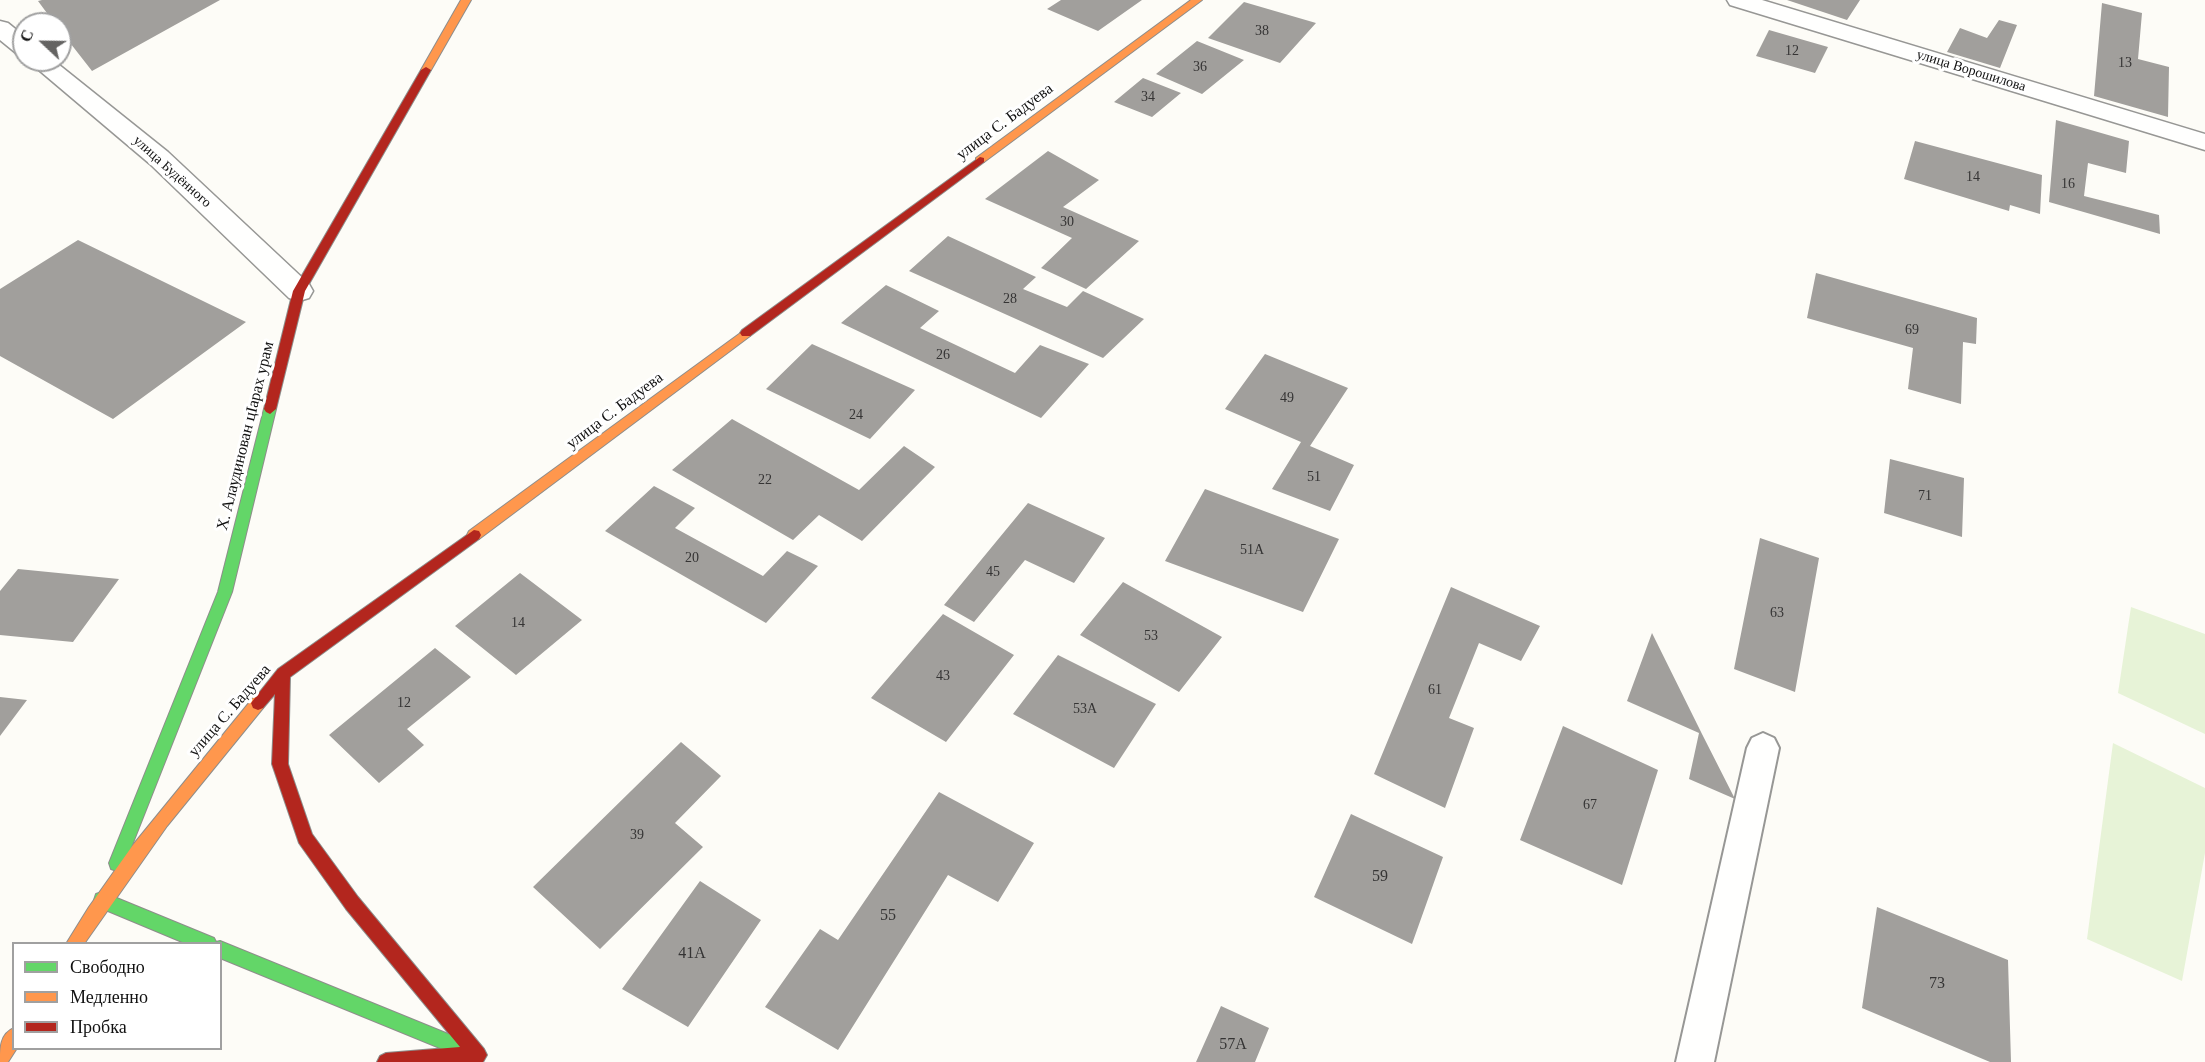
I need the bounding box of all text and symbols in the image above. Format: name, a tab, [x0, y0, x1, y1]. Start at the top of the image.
north arrow	[12, 12, 72, 72]
house number: 38	[1255, 23, 1269, 39]
text: С	[17, 27, 37, 44]
house number: 12	[1785, 43, 1799, 59]
street label: улица Ворошилова	[1914, 46, 2028, 96]
house number: 13	[2118, 55, 2132, 71]
house number: 36	[1193, 59, 1207, 75]
street label: улица С. Бадуева	[953, 79, 1057, 165]
house number: 34	[1141, 89, 1155, 105]
street label: улица Будённого	[129, 132, 215, 212]
house number: 14	[1966, 169, 1980, 185]
house number: 16	[2061, 176, 2075, 192]
house number: 30	[1060, 214, 1074, 230]
house number: 28	[1003, 291, 1017, 307]
house number: 69	[1905, 322, 1919, 338]
street label: Х. Алаудинован цIарах урам	[213, 340, 279, 532]
house number: 26	[936, 347, 950, 363]
street label: улица С. Бадуева	[563, 368, 667, 454]
house number: 49	[1280, 390, 1294, 406]
house number: 24	[849, 407, 863, 423]
house number: 51	[1307, 469, 1321, 485]
house number: 22	[758, 472, 772, 488]
house number: 71	[1918, 488, 1932, 504]
house number: 51А	[1240, 542, 1264, 558]
house number: 20	[685, 550, 699, 566]
house number: 45	[986, 564, 1000, 580]
house number: 63	[1770, 605, 1784, 621]
house number: 14	[511, 615, 525, 631]
house number: 53	[1144, 628, 1158, 644]
street label: улица С. Бадуева	[185, 661, 275, 761]
house number: 43	[936, 668, 950, 684]
house number: 61	[1428, 682, 1442, 698]
house number: 12	[397, 695, 411, 711]
house number: 53А	[1073, 701, 1097, 717]
house number: 67	[1583, 797, 1597, 813]
house number: 39	[630, 827, 644, 843]
house number: 59	[1372, 867, 1388, 887]
house number: 55	[880, 906, 896, 926]
legend	[12, 942, 222, 1050]
house number: 41А	[678, 944, 706, 964]
text: Свободно	[70, 957, 145, 977]
house number: 73	[1929, 974, 1945, 994]
text: Медленно	[70, 987, 148, 1007]
text: Пробка	[70, 1017, 127, 1037]
house number: 57А	[1219, 1035, 1247, 1055]

